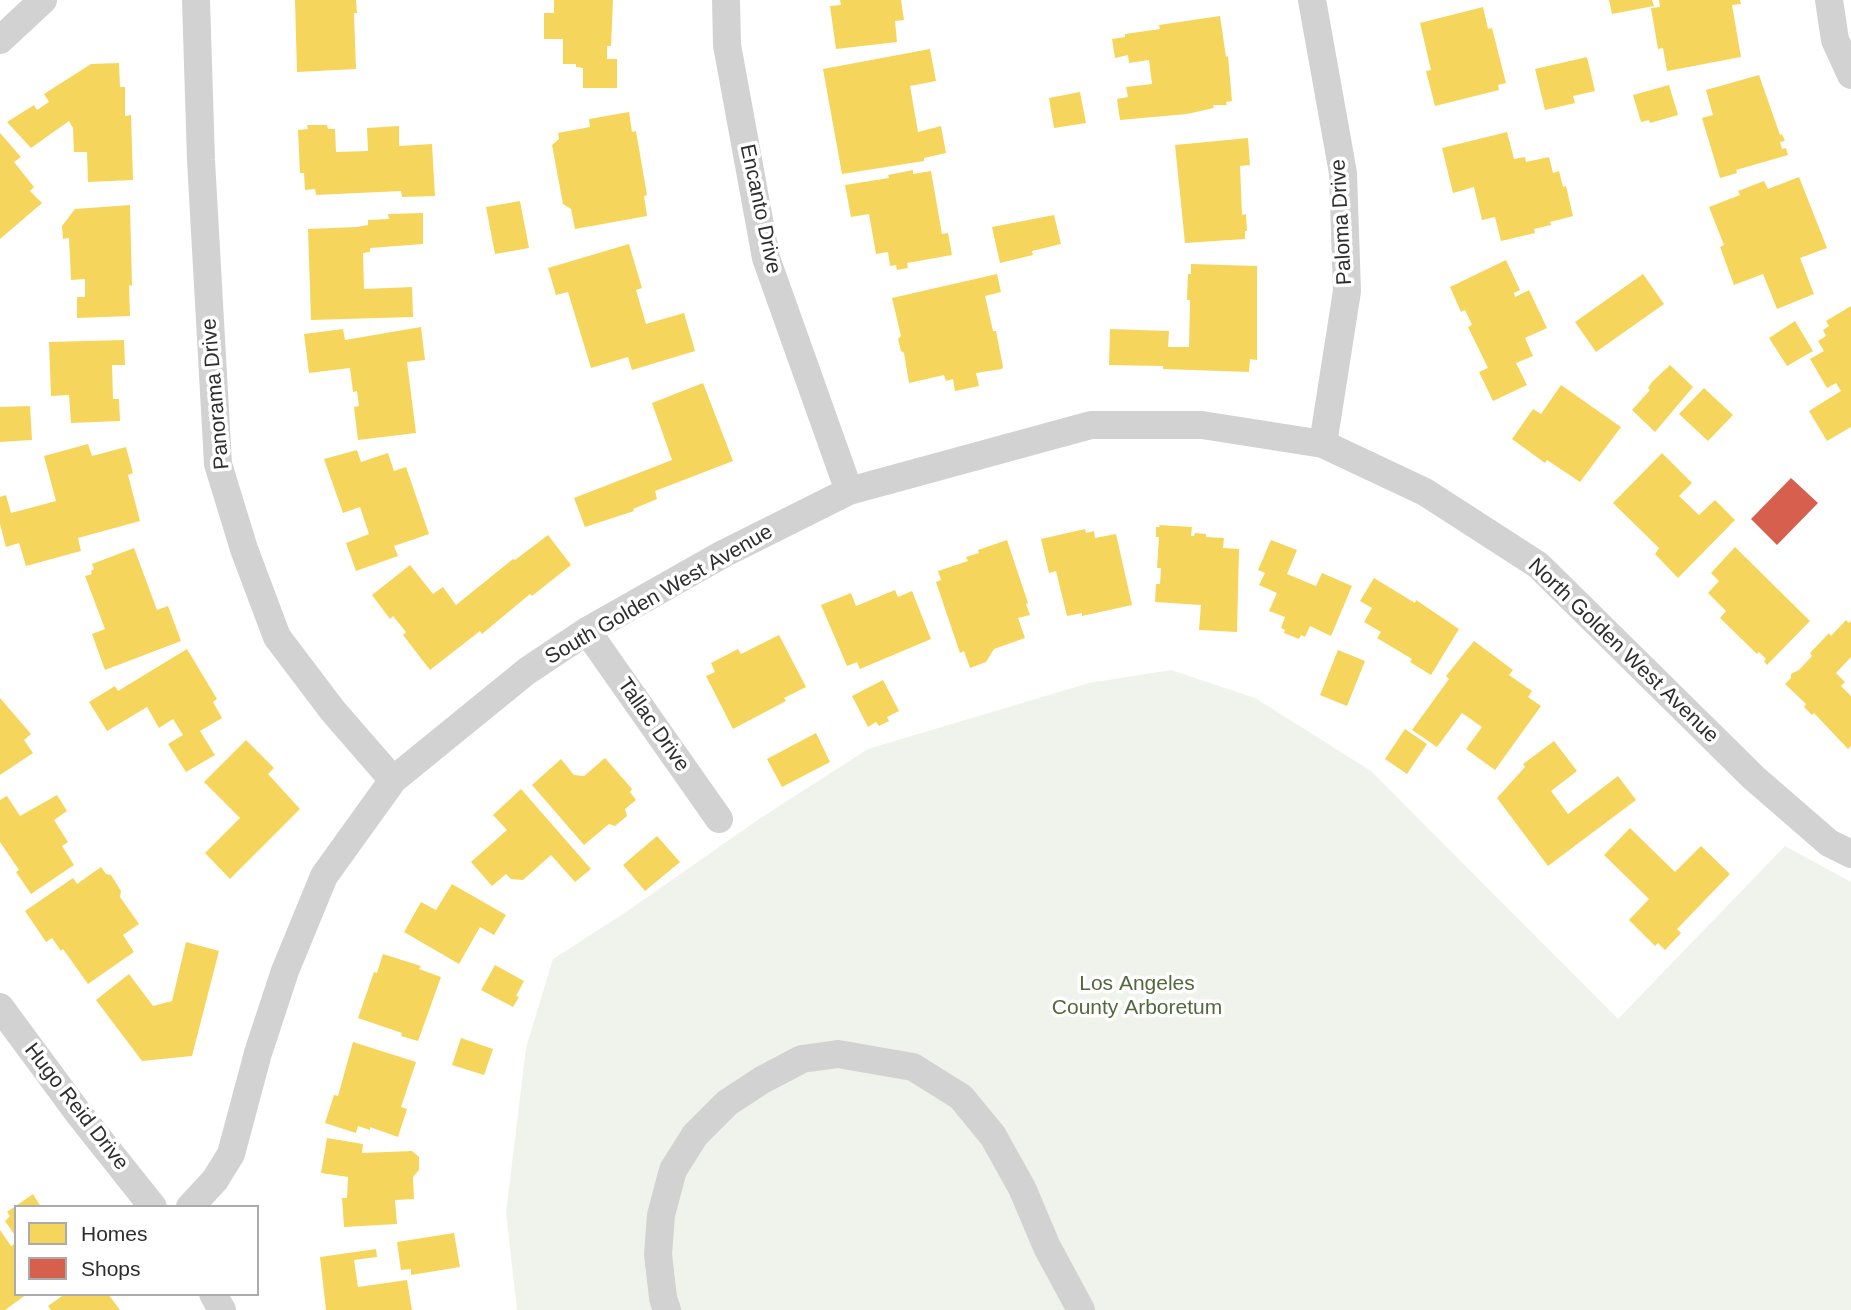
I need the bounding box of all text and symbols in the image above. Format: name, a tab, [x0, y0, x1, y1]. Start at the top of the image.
street label: Encanto Drive	[734, 142, 786, 276]
street label: Paloma Drive	[1326, 158, 1358, 286]
street label: Panorama Drive	[197, 317, 235, 471]
street label: South Golden West Avenue	[541, 519, 777, 671]
street label: North Golden West Avenue	[1523, 553, 1723, 749]
street label: Tallac Drive	[612, 673, 694, 777]
park label: Los Angeles County Arboretum	[1052, 971, 1222, 1021]
street label: Hugo Reid Drive	[19, 1039, 133, 1175]
legend	[14, 1205, 259, 1296]
text: Homes	[81, 1222, 148, 1245]
text: Shops	[81, 1257, 141, 1280]

